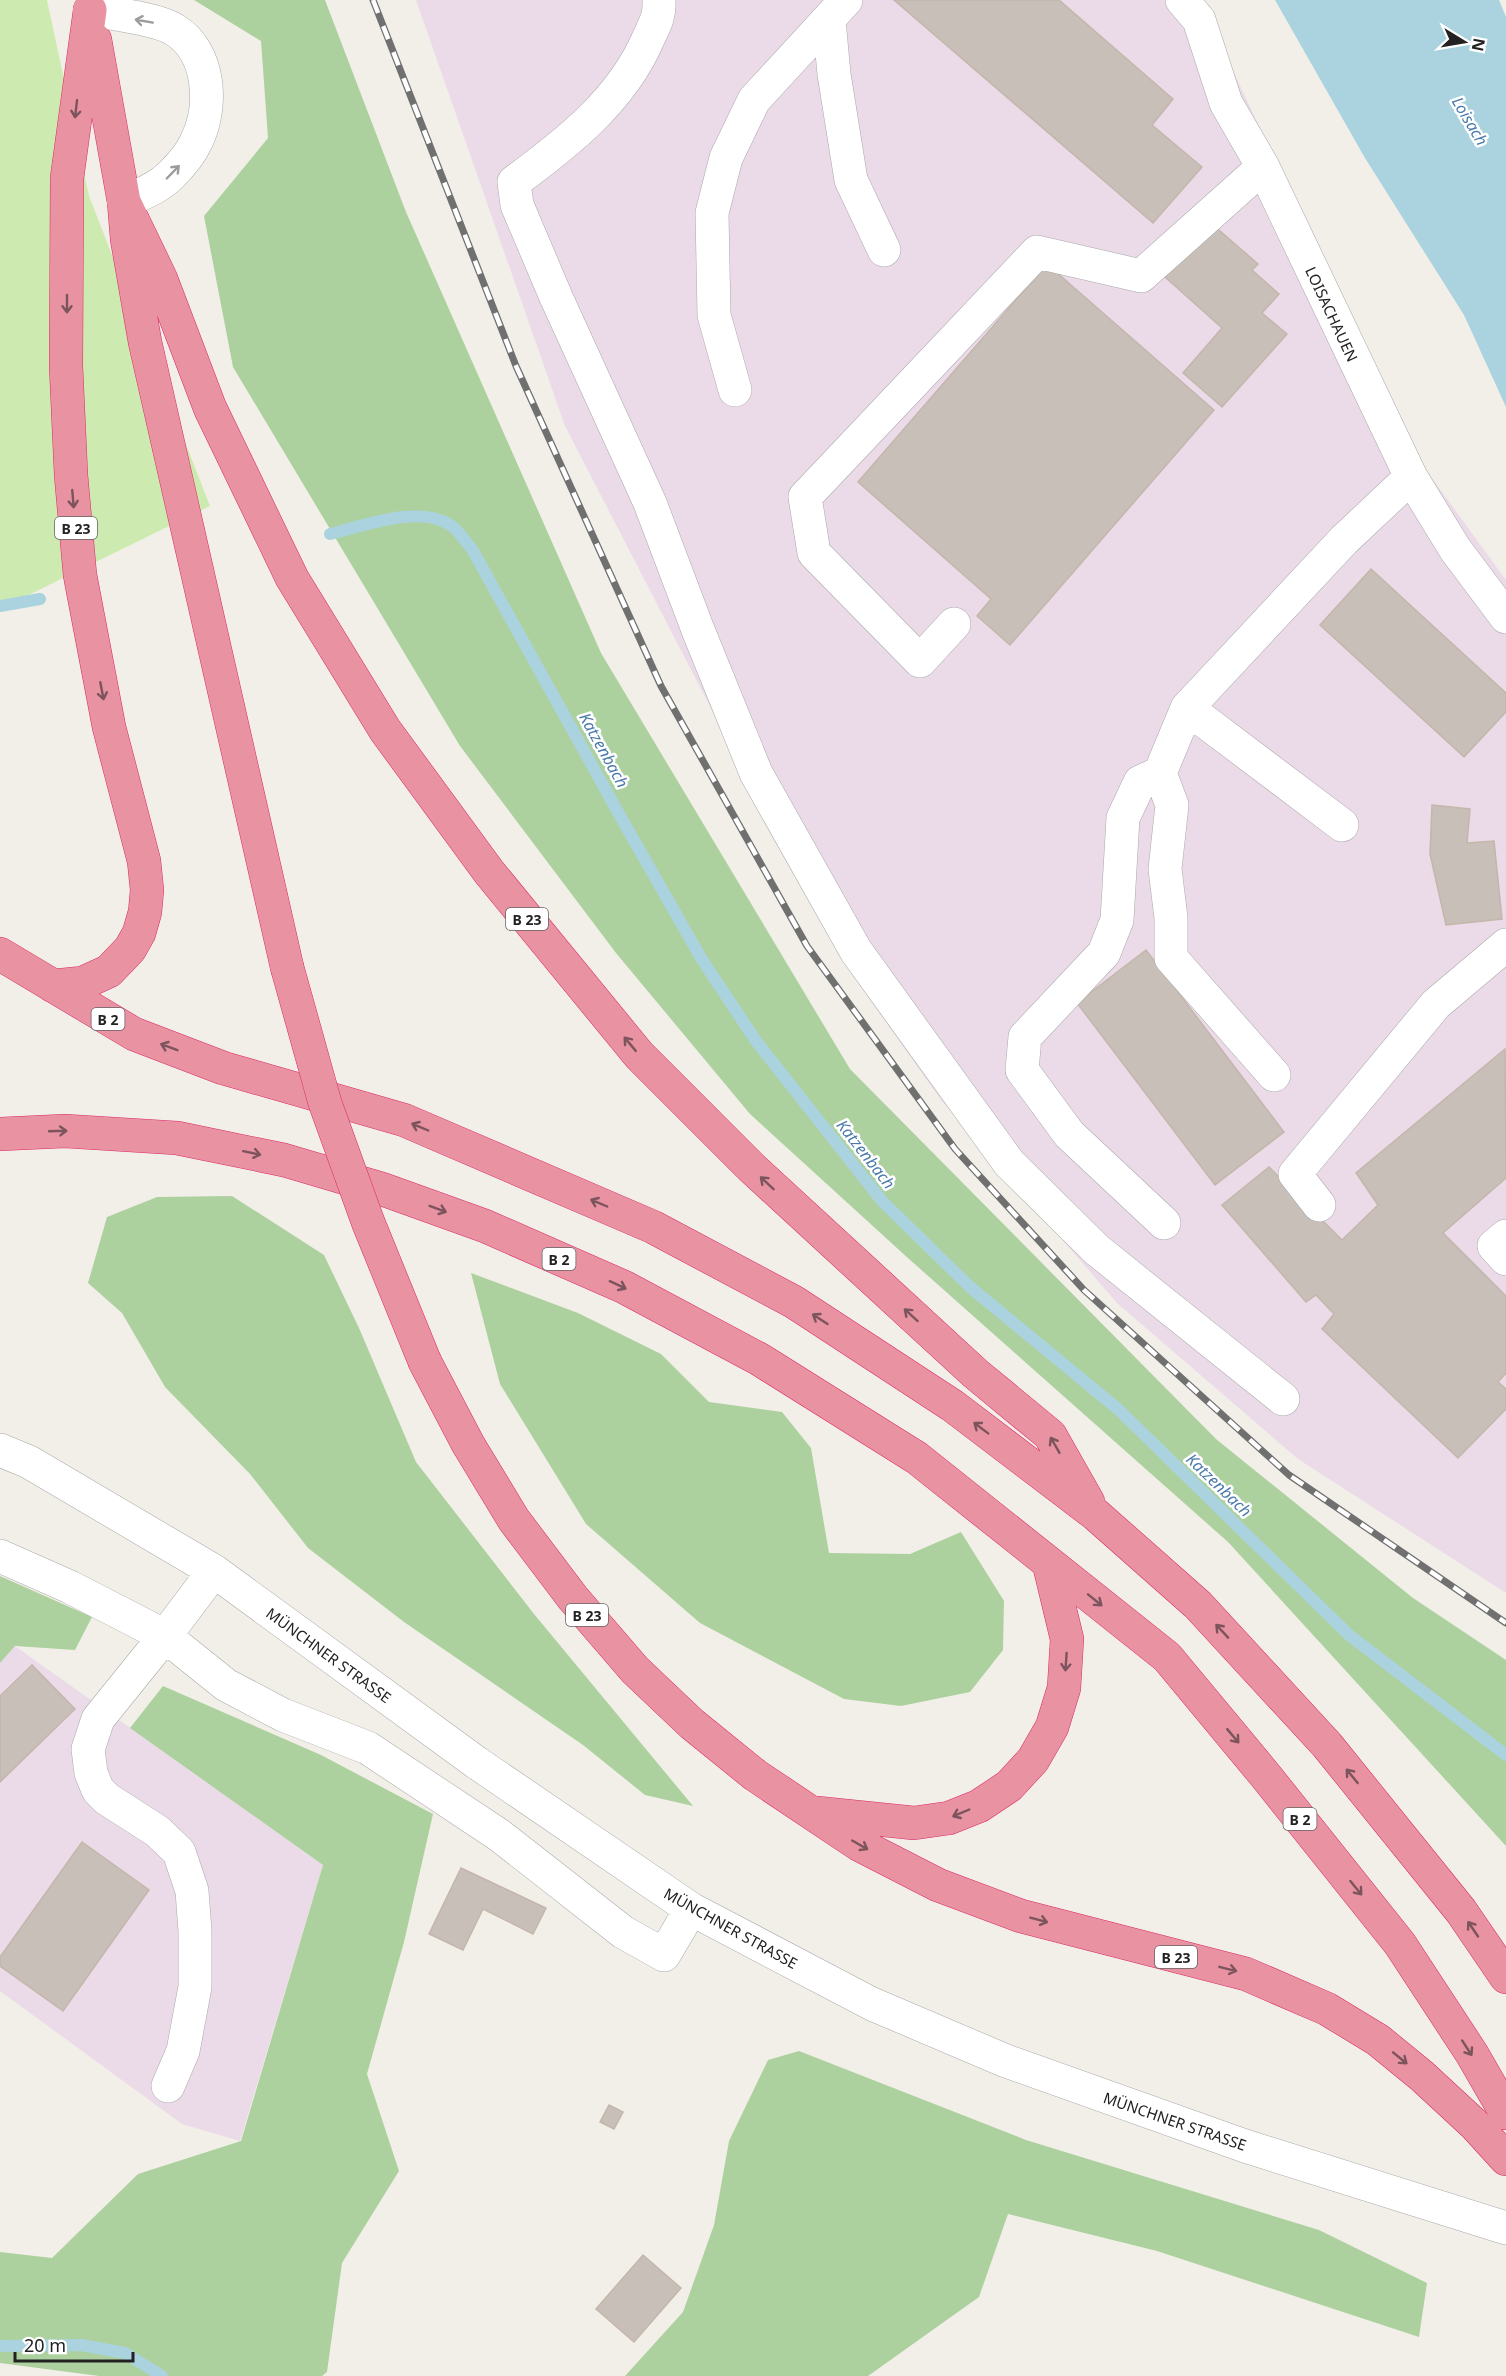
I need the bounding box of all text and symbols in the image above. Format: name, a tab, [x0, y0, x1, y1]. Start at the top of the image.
north arrow	[1434, 12, 1494, 72]
one-way arrow	[134, 15, 154, 26]
text: N	[1467, 36, 1491, 53]
water label: Loisach	[1447, 92, 1493, 150]
one-way arrow	[71, 99, 82, 119]
one-way arrow	[166, 164, 180, 179]
street label: LOISACHAUEN	[1301, 263, 1363, 365]
one-way arrow	[61, 293, 73, 313]
one-way arrow	[68, 488, 79, 508]
road number: B 23	[55, 517, 97, 539]
one-way arrow	[97, 681, 108, 700]
water label: Katzenbach	[574, 709, 634, 791]
road number: B 23	[506, 908, 548, 930]
road number: B 2	[92, 1008, 124, 1030]
one-way arrow	[624, 1036, 637, 1052]
one-way arrow	[160, 1041, 178, 1052]
water label: Katzenbach	[832, 1115, 900, 1193]
one-way arrow	[411, 1121, 429, 1132]
one-way arrow	[48, 1126, 68, 1137]
one-way arrow	[241, 1148, 261, 1159]
one-way arrow	[760, 1176, 775, 1190]
one-way arrow	[591, 1197, 609, 1209]
one-way arrow	[428, 1204, 447, 1215]
road number: B 2	[542, 1248, 576, 1270]
one-way arrow	[608, 1280, 626, 1291]
one-way arrow	[904, 1308, 919, 1322]
one-way arrow	[812, 1312, 829, 1324]
one-way arrow	[974, 1421, 990, 1434]
one-way arrow	[1049, 1437, 1061, 1454]
water label: Katzenbach	[1182, 1448, 1256, 1522]
one-way arrow	[1087, 1594, 1103, 1607]
street label: MÜNCHNER STRASSE	[263, 1603, 395, 1707]
road number: B 23	[566, 1604, 608, 1626]
one-way arrow	[1215, 1624, 1229, 1639]
one-way arrow	[1060, 1652, 1071, 1672]
one-way arrow	[1226, 1728, 1240, 1743]
one-way arrow	[1345, 1768, 1358, 1784]
one-way arrow	[953, 1808, 971, 1819]
road number: B 2	[1284, 1808, 1316, 1830]
one-way arrow	[851, 1839, 868, 1851]
one-way arrow	[1349, 1880, 1362, 1896]
street label: MÜNCHNER STRASSE	[661, 1883, 801, 1973]
one-way arrow	[1030, 1915, 1049, 1927]
one-way arrow	[1467, 1921, 1479, 1937]
road number: B 23	[1155, 1946, 1197, 1968]
one-way arrow	[1218, 1964, 1237, 1976]
one-way arrow	[1461, 2039, 1474, 2056]
one-way arrow	[1392, 2051, 1407, 2065]
street label: MÜNCHNER STRASSE	[1101, 2087, 1249, 2155]
scale bar	[15, 2325, 134, 2363]
text: 20 m	[24, 2333, 66, 2357]

